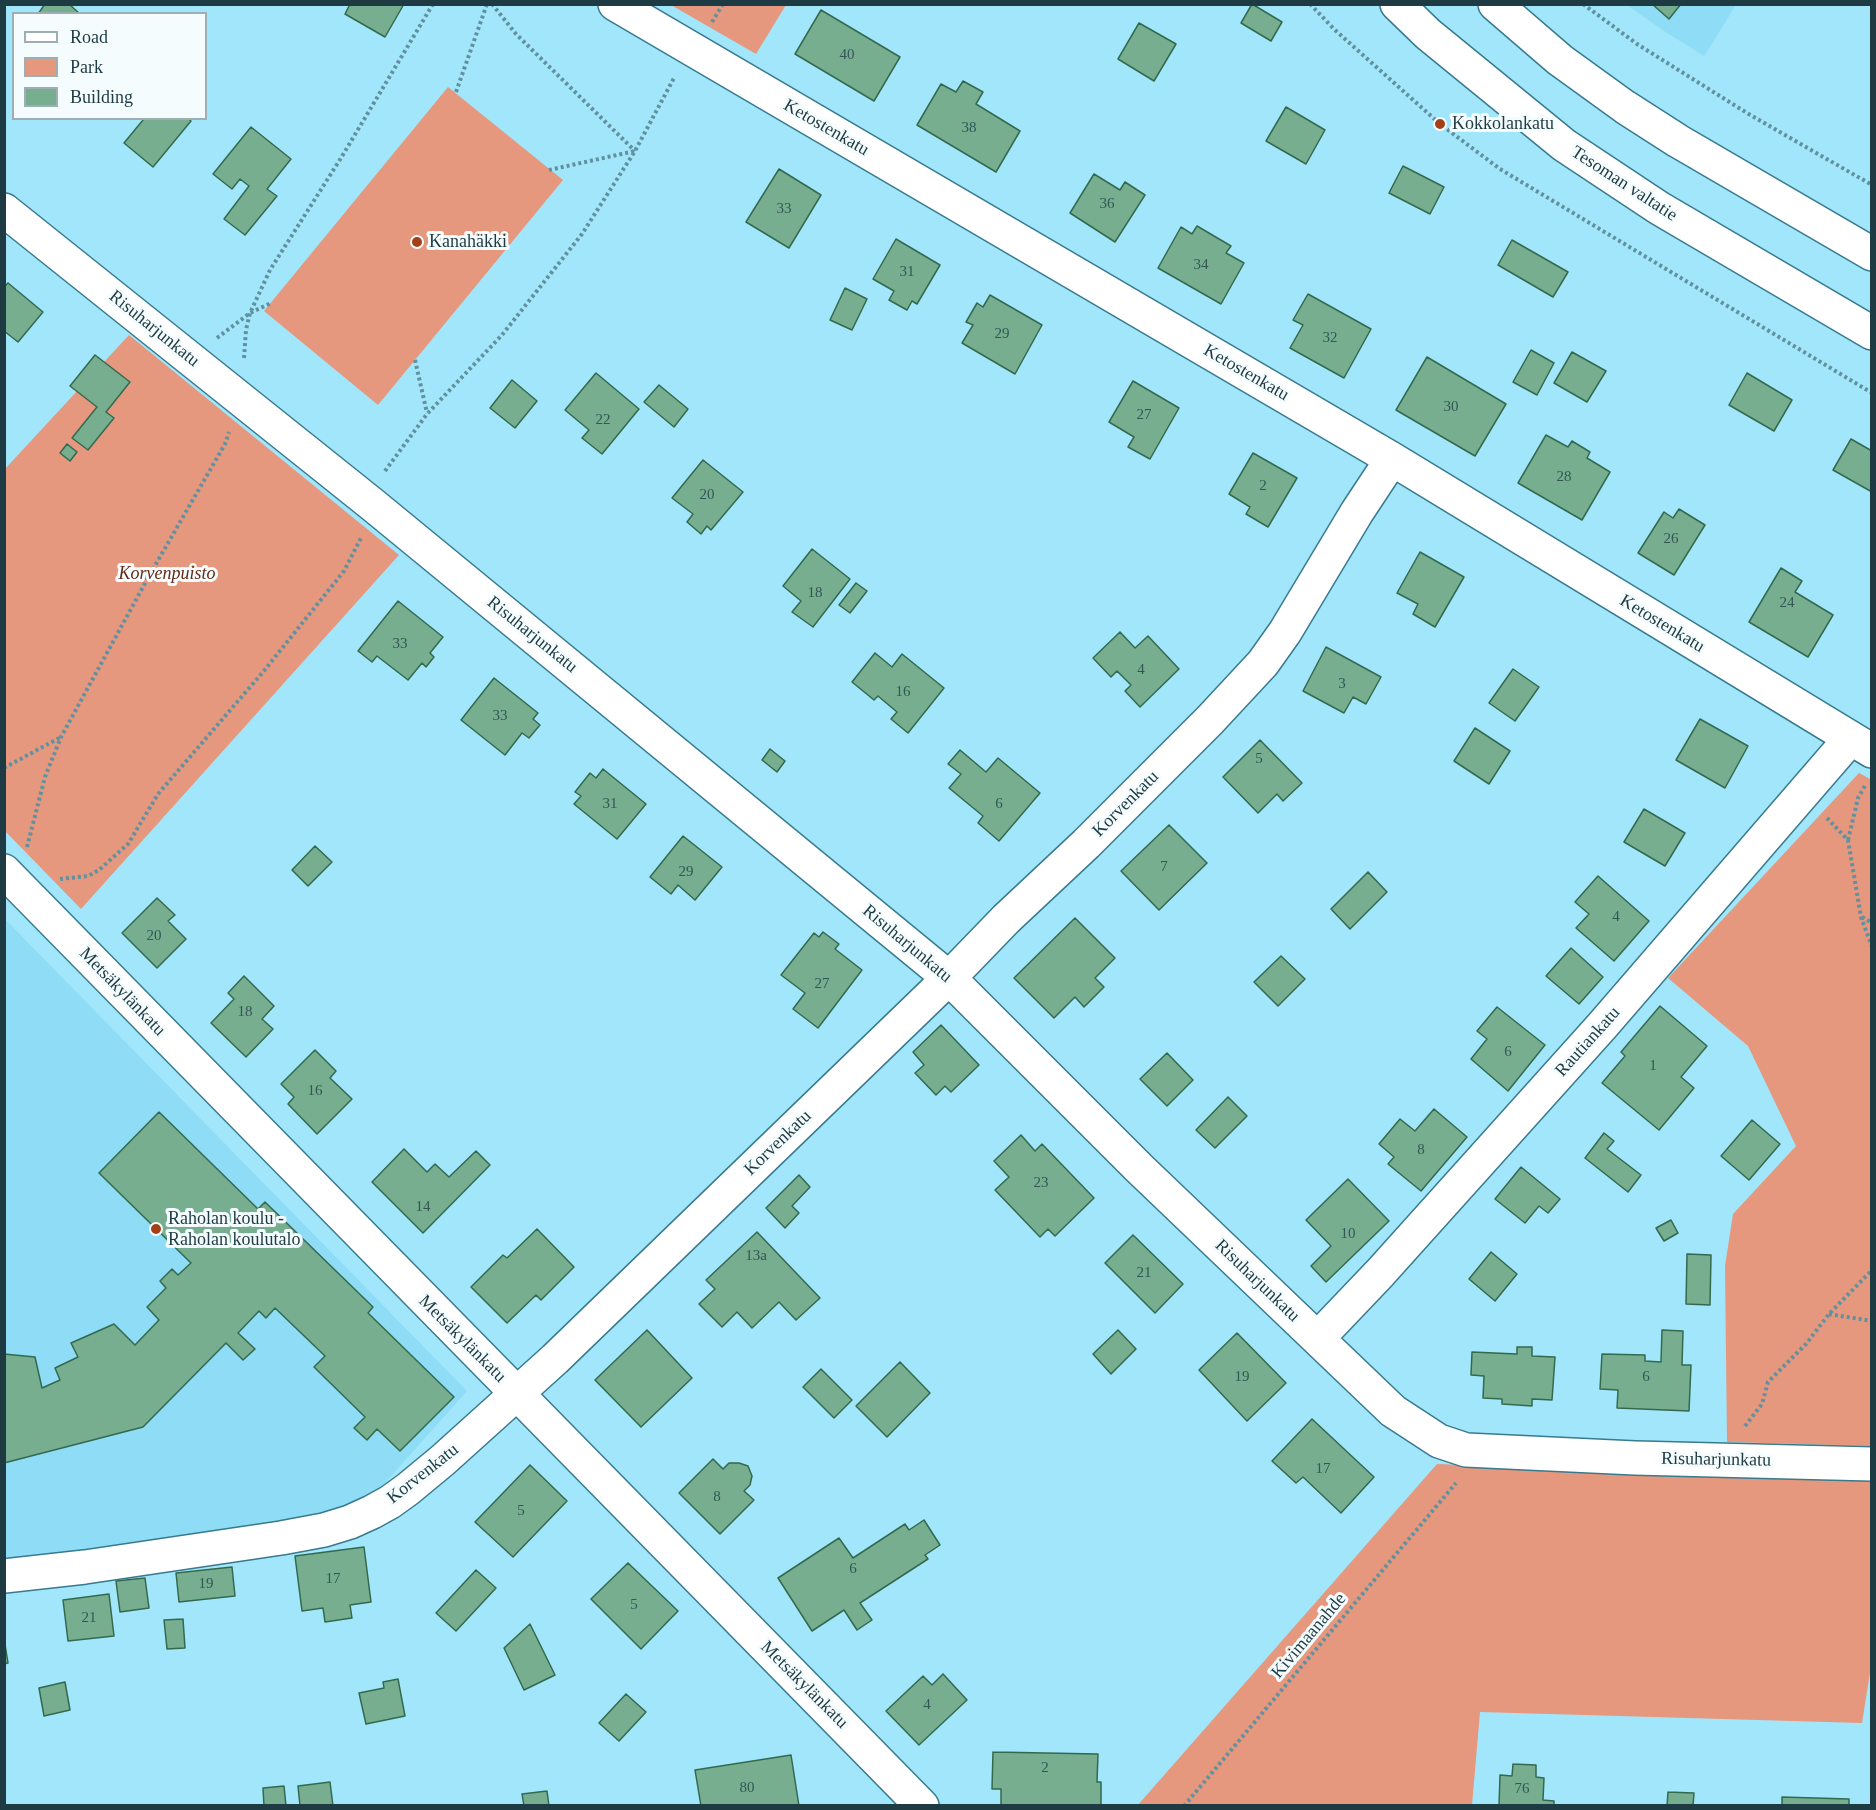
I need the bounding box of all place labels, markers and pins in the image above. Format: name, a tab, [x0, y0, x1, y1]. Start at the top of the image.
place label: Kokkolankatu	[1452, 113, 1554, 135]
marker: Kokkolankatu	[1433, 117, 1447, 131]
place label: Kanahäkki	[429, 231, 507, 253]
marker: Kanahäkki	[410, 235, 424, 249]
place label: Raholan koulu - Raholan koulutalo	[168, 1208, 300, 1250]
marker: Raholan koulu - Raholan koulutalo	[149, 1222, 163, 1236]

